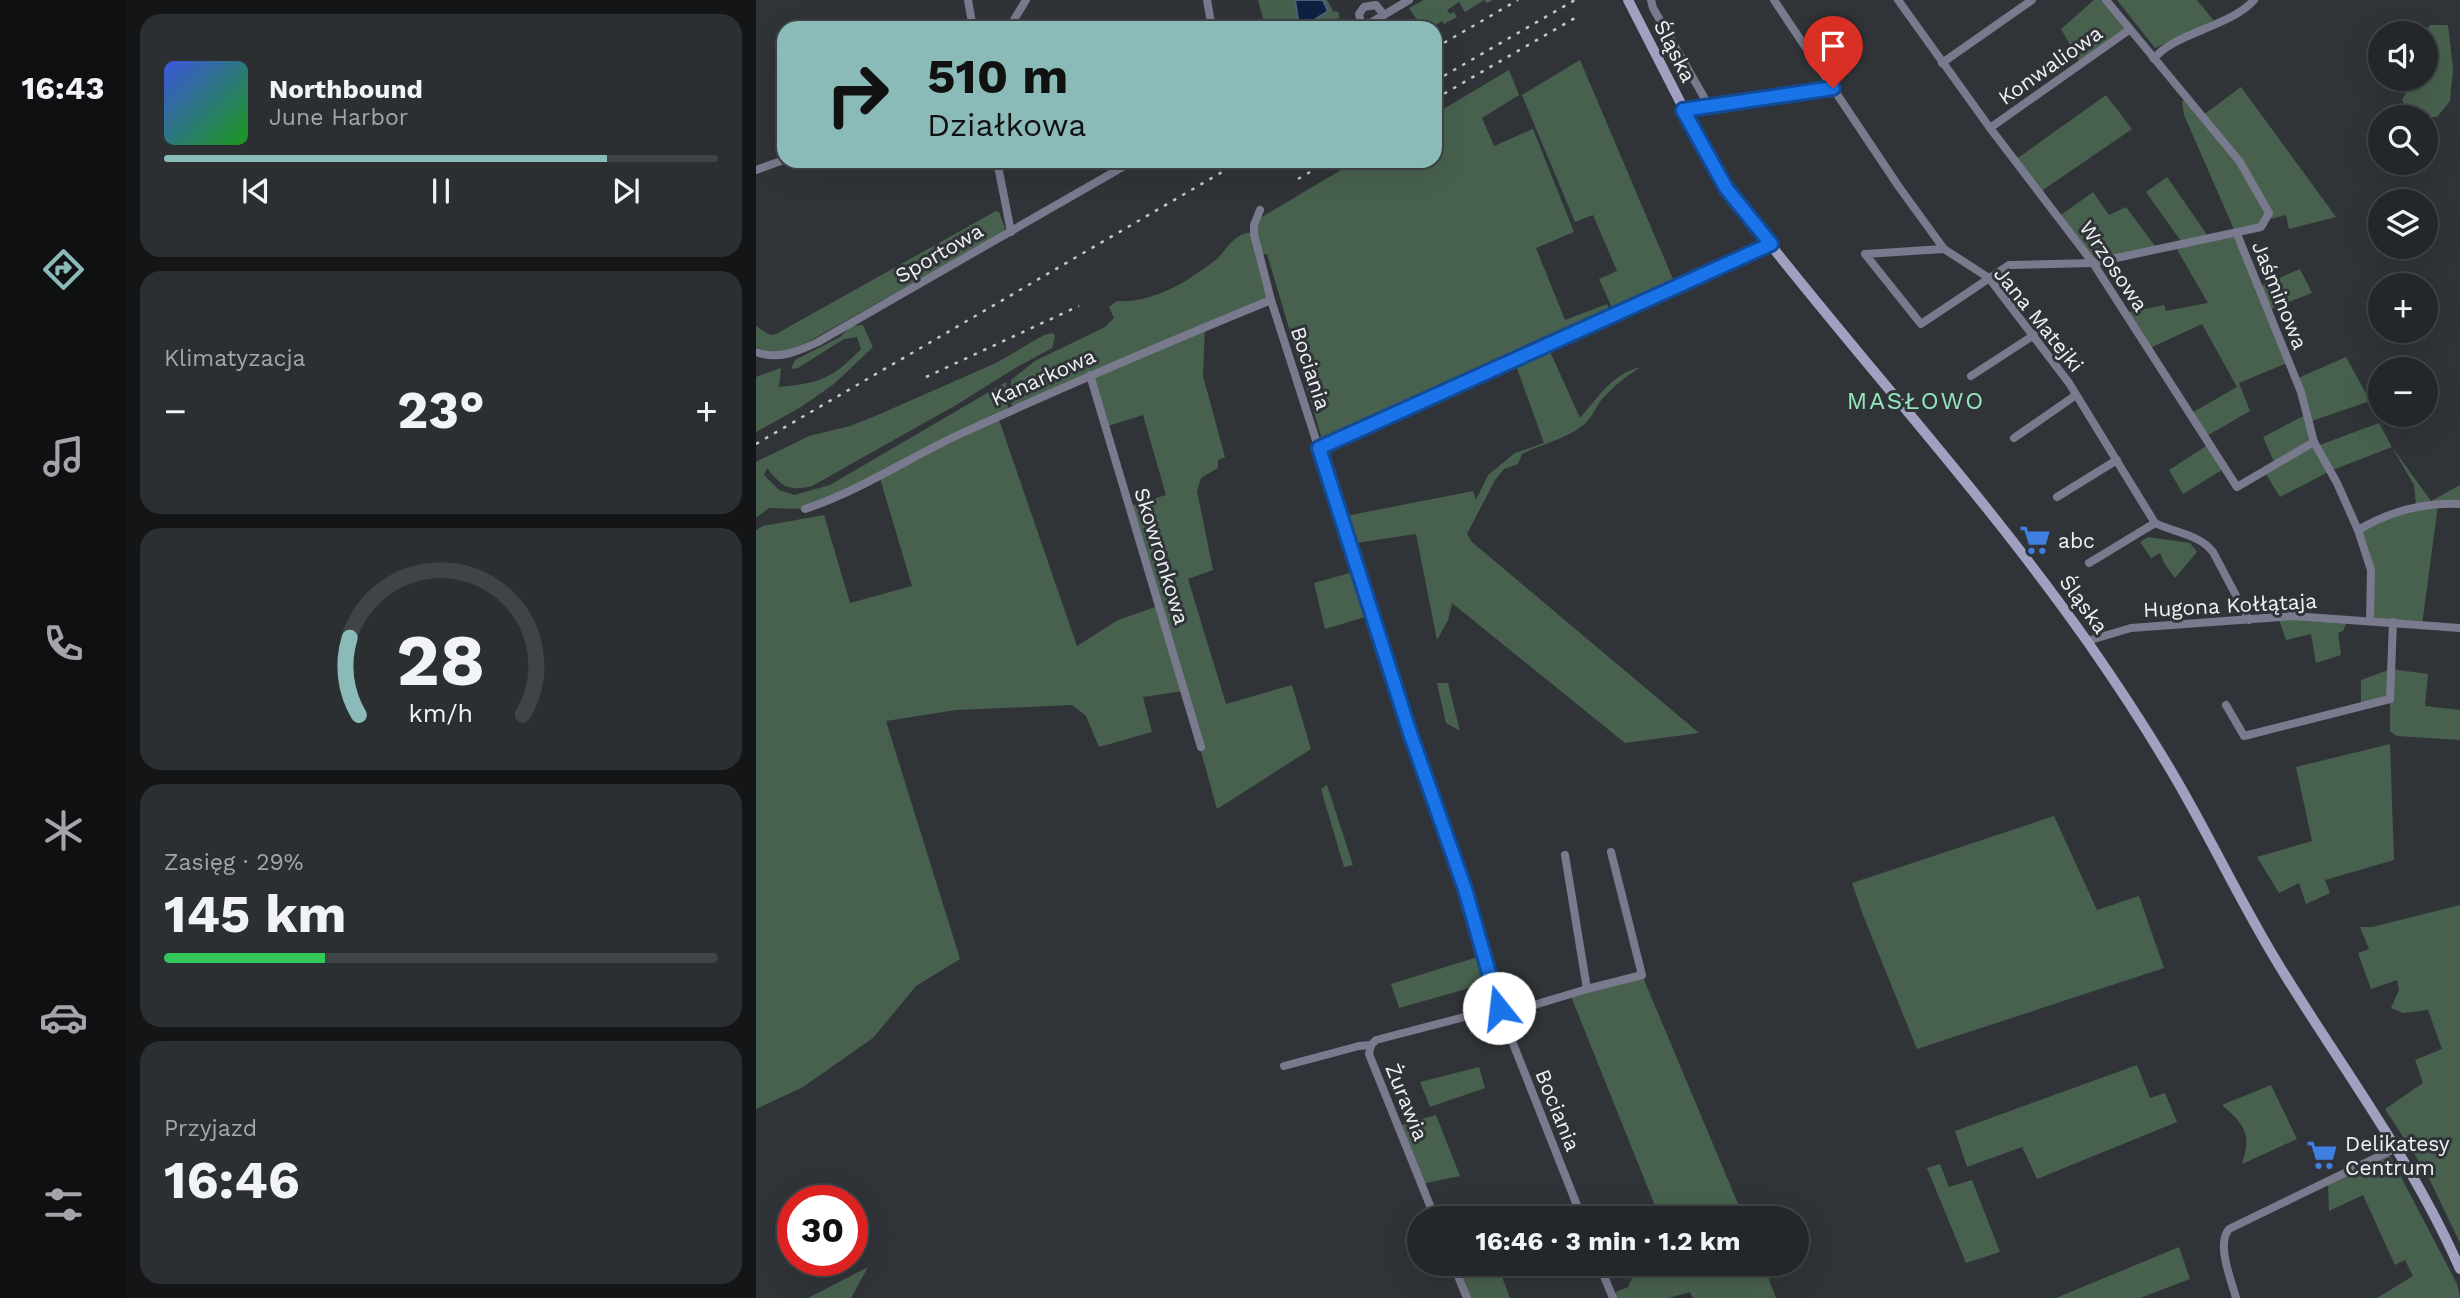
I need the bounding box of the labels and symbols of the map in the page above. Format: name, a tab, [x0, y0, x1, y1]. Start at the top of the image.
street label: Śląska	[1649, 16, 1701, 86]
pin	[1803, 16, 1863, 88]
street label: Konwaliowa	[1993, 20, 2107, 110]
street label: Wrzosowa	[2074, 216, 2154, 316]
street label: Sportowa	[891, 218, 987, 288]
street label: Jaśminowa	[2247, 237, 2313, 353]
street label: Jana Matejki	[1989, 261, 2089, 377]
street label: Bociania	[1286, 323, 1336, 413]
street label: Kanarkowa	[987, 343, 1099, 411]
district label: MASŁOWO	[1847, 387, 1985, 415]
street label: Skowronkowa	[1129, 485, 1195, 627]
supermarket icon: abc	[2018, 523, 2052, 557]
place label: abc	[2058, 528, 2095, 553]
street label: Śląska	[2054, 570, 2114, 638]
street label: Hugona Kołłątaja	[2142, 588, 2318, 622]
position arrow	[1462, 971, 1536, 1045]
street label: Żurawia	[1380, 1060, 1434, 1144]
street label: Bociania	[1530, 1065, 1586, 1155]
place label: Delikatesy Centrum	[2345, 1131, 2450, 1180]
supermarket icon: Delikatesy Centrum	[2305, 1138, 2339, 1172]
speed limit sign: 30	[777, 1185, 868, 1276]

